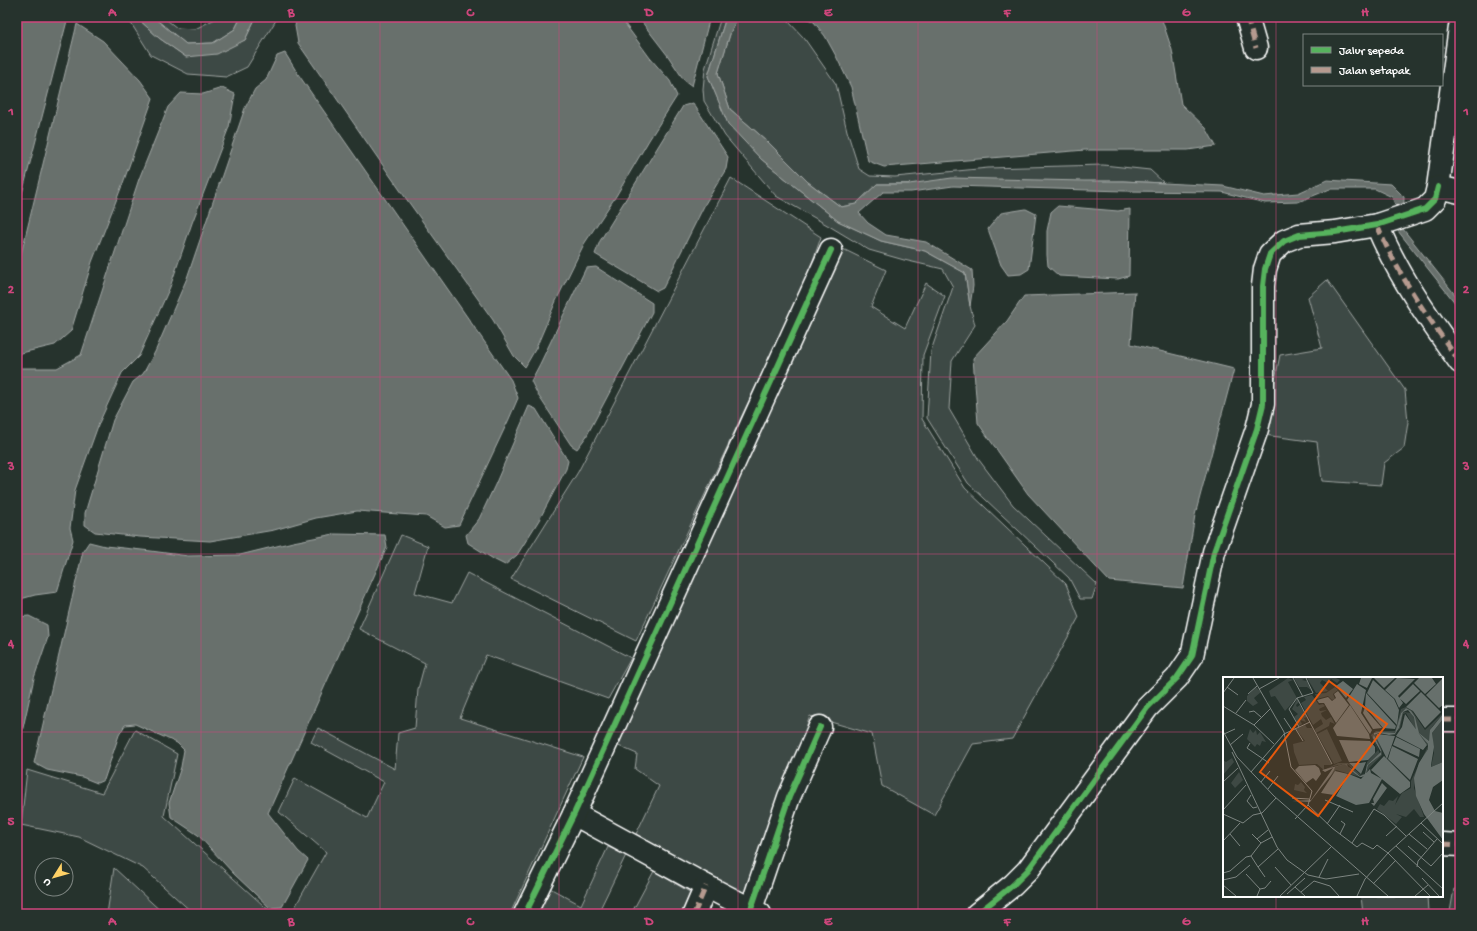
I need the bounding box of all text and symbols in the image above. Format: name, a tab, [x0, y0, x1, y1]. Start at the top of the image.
text: A	[107, 6, 117, 21]
text: B	[287, 6, 296, 21]
text: C	[465, 6, 475, 21]
text: D	[644, 6, 654, 21]
text: E	[824, 6, 833, 21]
text: F	[1003, 6, 1012, 21]
text: G	[1182, 6, 1191, 21]
text: H	[1361, 6, 1369, 21]
legend	[1303, 34, 1443, 86]
text: Jalur sepeda	[1339, 45, 1404, 59]
text: Jalan setapak	[1339, 65, 1412, 79]
text: 1	[7, 105, 14, 120]
text: 1	[1462, 105, 1469, 120]
text: 2	[8, 283, 15, 298]
text: 2	[1463, 283, 1470, 298]
text: 3	[7, 460, 15, 475]
text: 3	[1462, 460, 1470, 475]
text: 4	[7, 637, 15, 652]
text: 4	[1462, 637, 1470, 652]
inset map	[1223, 677, 1443, 897]
text: 5	[8, 815, 15, 830]
text: 5	[1463, 815, 1470, 830]
north arrow	[34, 857, 74, 897]
text: U	[41, 875, 54, 888]
text: A	[107, 915, 117, 930]
text: B	[287, 915, 296, 930]
text: C	[465, 915, 475, 930]
text: D	[644, 915, 654, 930]
text: E	[824, 915, 833, 930]
text: F	[1003, 915, 1012, 930]
text: G	[1182, 915, 1191, 930]
text: H	[1361, 915, 1369, 930]

